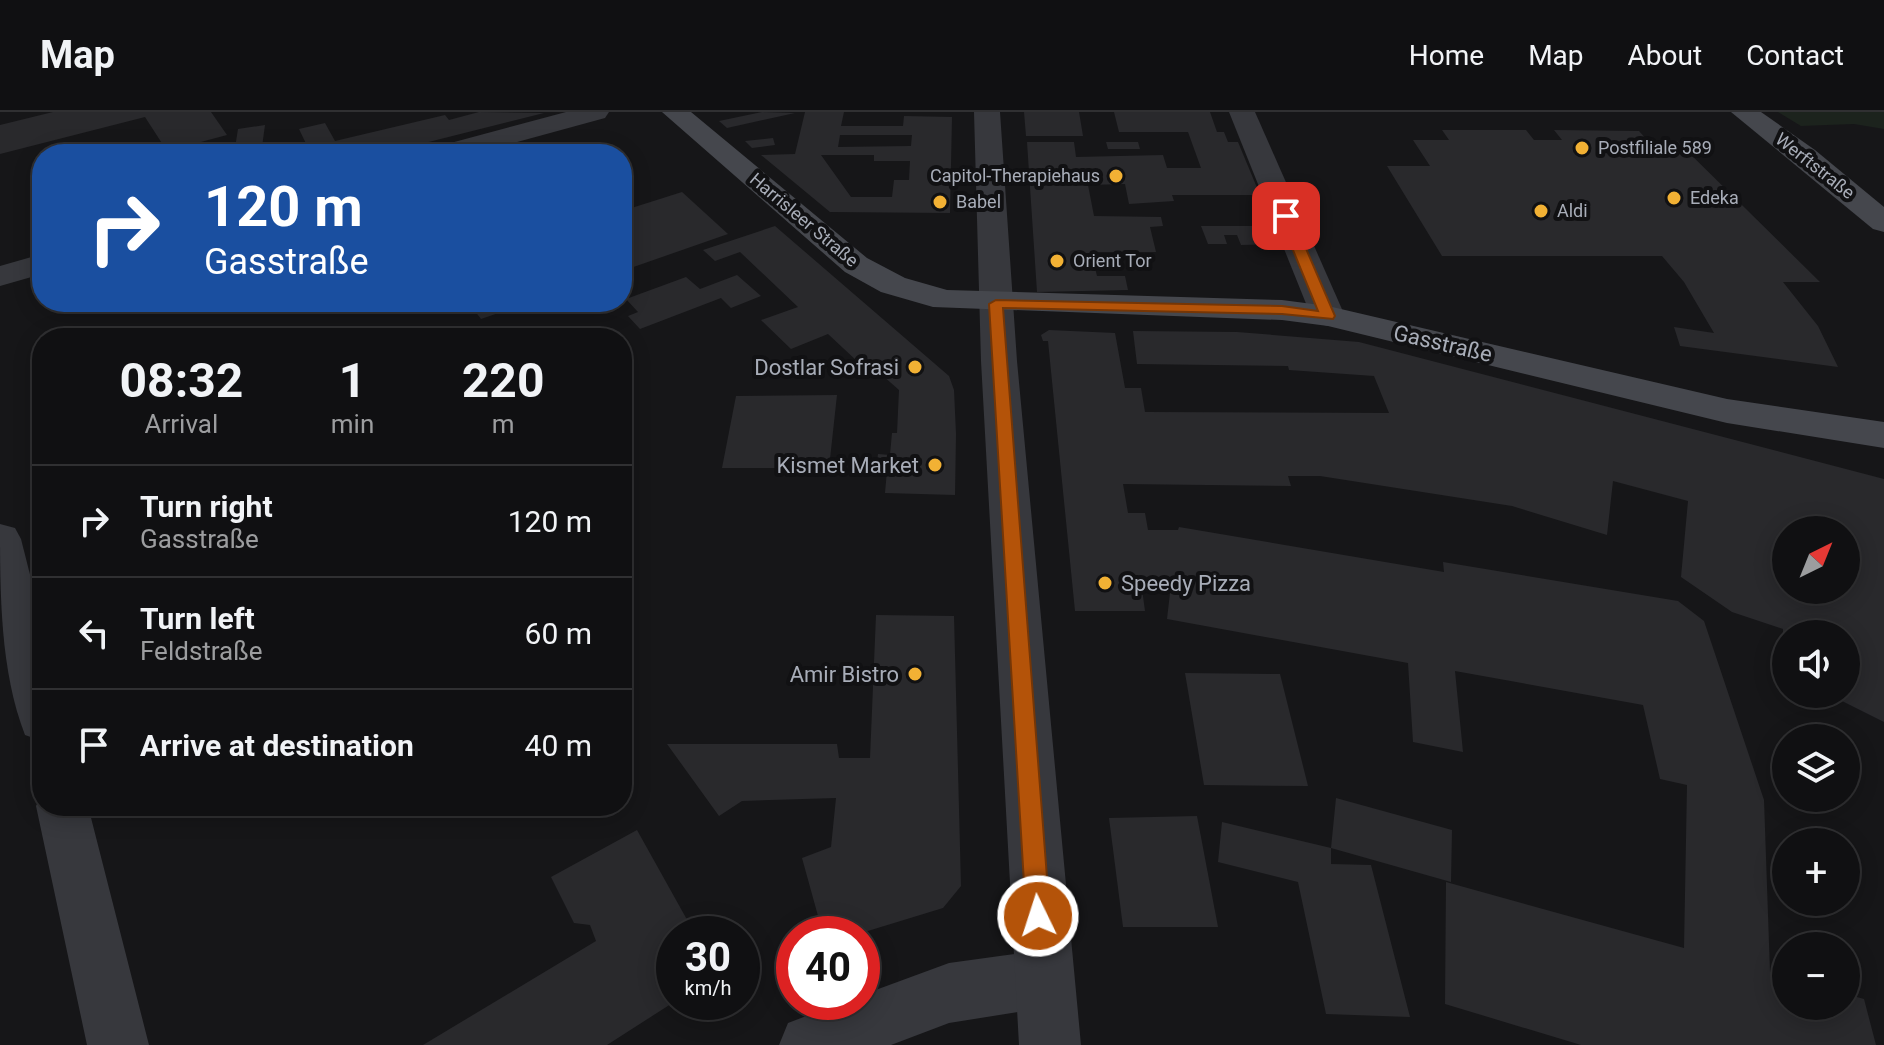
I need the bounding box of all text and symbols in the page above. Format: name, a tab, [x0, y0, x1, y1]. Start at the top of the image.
text: Map	[40, 33, 115, 77]
text: Home	[1409, 39, 1484, 72]
text: Map	[1528, 39, 1584, 72]
text: About	[1628, 39, 1702, 72]
text: Contact	[1746, 39, 1844, 72]
street label: Werftstraße	[1772, 128, 1859, 203]
place label: Postfiliale 589	[1598, 137, 1712, 158]
marker: Postfiliale 589	[1573, 139, 1591, 157]
place label: Capitol-Therapiehaus	[930, 165, 1100, 186]
marker: Capitol-Therapiehaus	[1107, 167, 1125, 185]
street label: Harrisleer Straße	[746, 168, 863, 271]
text: 120 m	[204, 174, 363, 240]
icon: right	[72, 176, 176, 280]
pin	[1252, 182, 1320, 250]
place label: Edeka	[1690, 187, 1739, 208]
marker: Edeka	[1665, 189, 1683, 207]
place label: Babel	[956, 191, 1001, 212]
marker: Babel	[931, 193, 949, 211]
icon: arrive	[1264, 194, 1308, 238]
place label: Aldi	[1557, 200, 1588, 221]
marker: Aldi	[1532, 202, 1550, 220]
text: Gasstraße	[204, 241, 369, 283]
place label: Orient Tor	[1073, 250, 1152, 271]
marker: Orient Tor	[1048, 252, 1066, 270]
street label: Gasstraße	[1391, 320, 1495, 367]
text: 08:32	[120, 352, 243, 409]
text: 1	[339, 352, 366, 409]
text: 220	[462, 352, 544, 409]
place label: Dostlar Sofrasi	[754, 355, 899, 380]
marker: Dostlar Sofrasi	[906, 358, 924, 376]
text: Arrival	[145, 409, 218, 439]
text: min	[331, 409, 374, 439]
text: m	[492, 409, 515, 439]
place label: Kismet Market	[776, 453, 919, 478]
marker: Kismet Market	[926, 456, 944, 474]
text: Turn right	[140, 489, 273, 524]
icon: right	[72, 499, 116, 543]
text: 120 m	[508, 504, 592, 539]
north arrow	[1772, 516, 1860, 604]
map controls	[1772, 516, 1860, 1020]
text: Gasstraße	[140, 524, 259, 554]
place label: Speedy Pizza	[1121, 571, 1251, 596]
marker: Speedy Pizza	[1096, 574, 1114, 592]
text: Turn left	[140, 601, 255, 636]
icon: left	[72, 611, 116, 655]
text: 60 m	[525, 616, 592, 651]
button: sound	[1772, 620, 1860, 708]
text: Feldstraße	[140, 636, 263, 666]
place label: Amir Bistro	[790, 662, 899, 687]
marker: Amir Bistro	[906, 665, 924, 683]
icon: arrive	[72, 723, 116, 767]
button: layers	[1772, 724, 1860, 812]
text: Arrive at destination	[140, 728, 414, 763]
text: 40 m	[525, 728, 592, 763]
button: +	[1772, 828, 1860, 916]
position arrow	[996, 874, 1080, 958]
speed limit sign: 40	[776, 916, 880, 1020]
button: −	[1772, 932, 1860, 1020]
text: 30	[685, 934, 731, 981]
text: km/h	[685, 976, 731, 1000]

